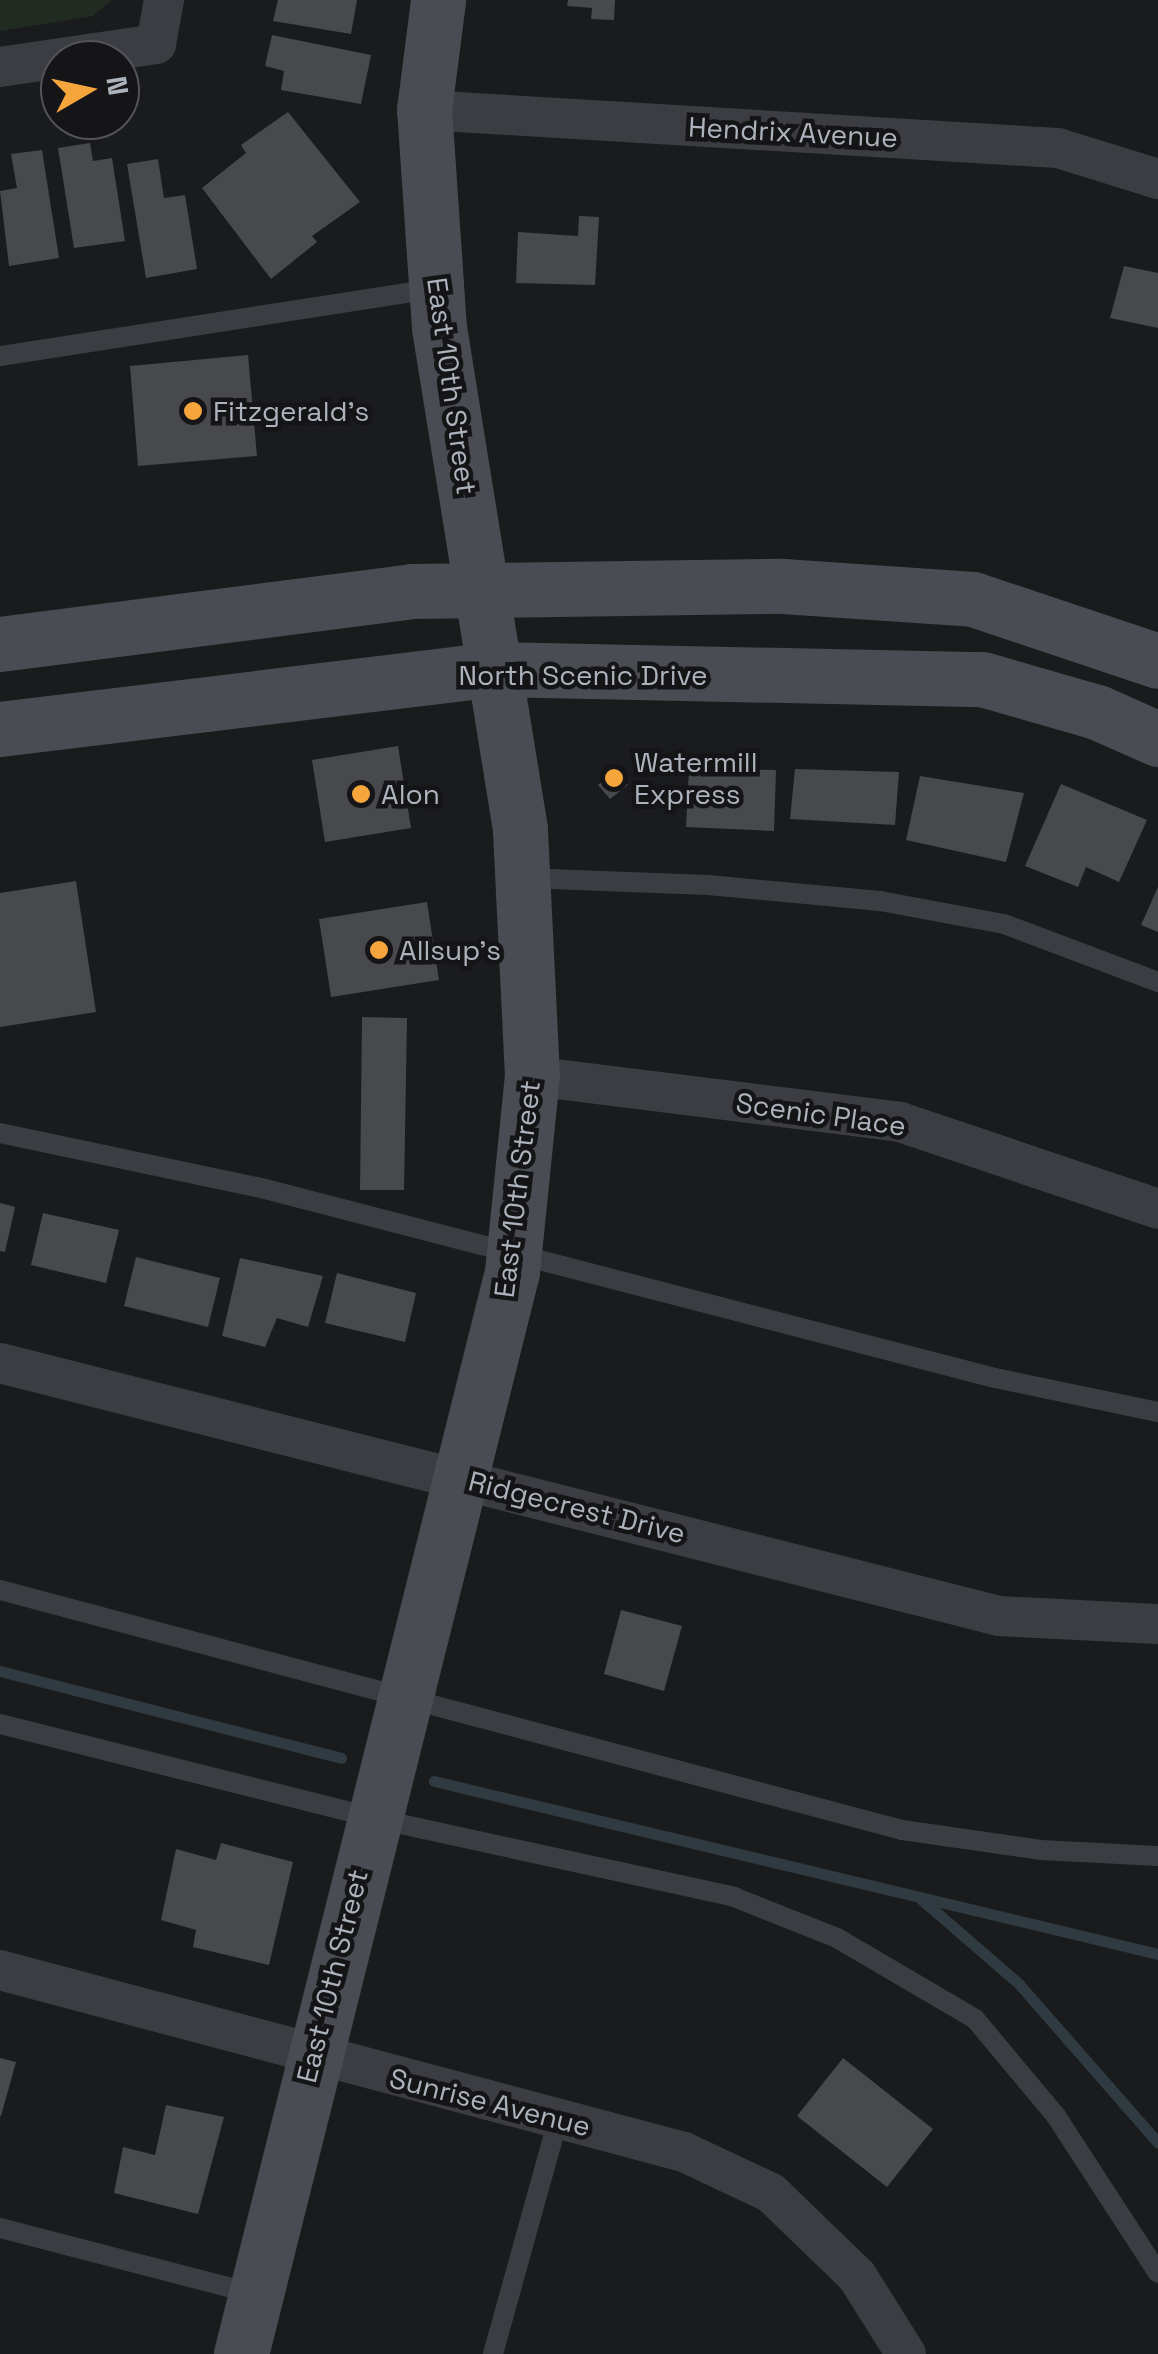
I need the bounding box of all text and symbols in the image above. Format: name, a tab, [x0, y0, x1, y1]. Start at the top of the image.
north arrow	[40, 40, 140, 140]
text: N	[98, 74, 137, 98]
street label: Hendrix Avenue	[687, 110, 899, 154]
street label: East 10th Street	[420, 275, 484, 497]
place label: Fitzgerald's	[213, 394, 369, 428]
marker: Fitzgerald's	[182, 400, 204, 422]
street label: North Scenic Drive	[458, 658, 708, 692]
place label: Watermill Express	[634, 745, 758, 811]
marker: Watermill Express	[603, 767, 625, 789]
place label: Alon	[381, 777, 440, 811]
marker: Alon	[350, 783, 372, 805]
place label: Allsup's	[399, 933, 501, 967]
marker: Allsup's	[368, 939, 390, 961]
street label: East 10th Street	[487, 1078, 547, 1300]
street label: Scenic Place	[734, 1085, 908, 1143]
street label: Ridgecrest Drive	[465, 1464, 689, 1550]
street label: East 10th Street	[289, 1866, 375, 2086]
street label: Sunrise Avenue	[386, 2061, 594, 2143]

